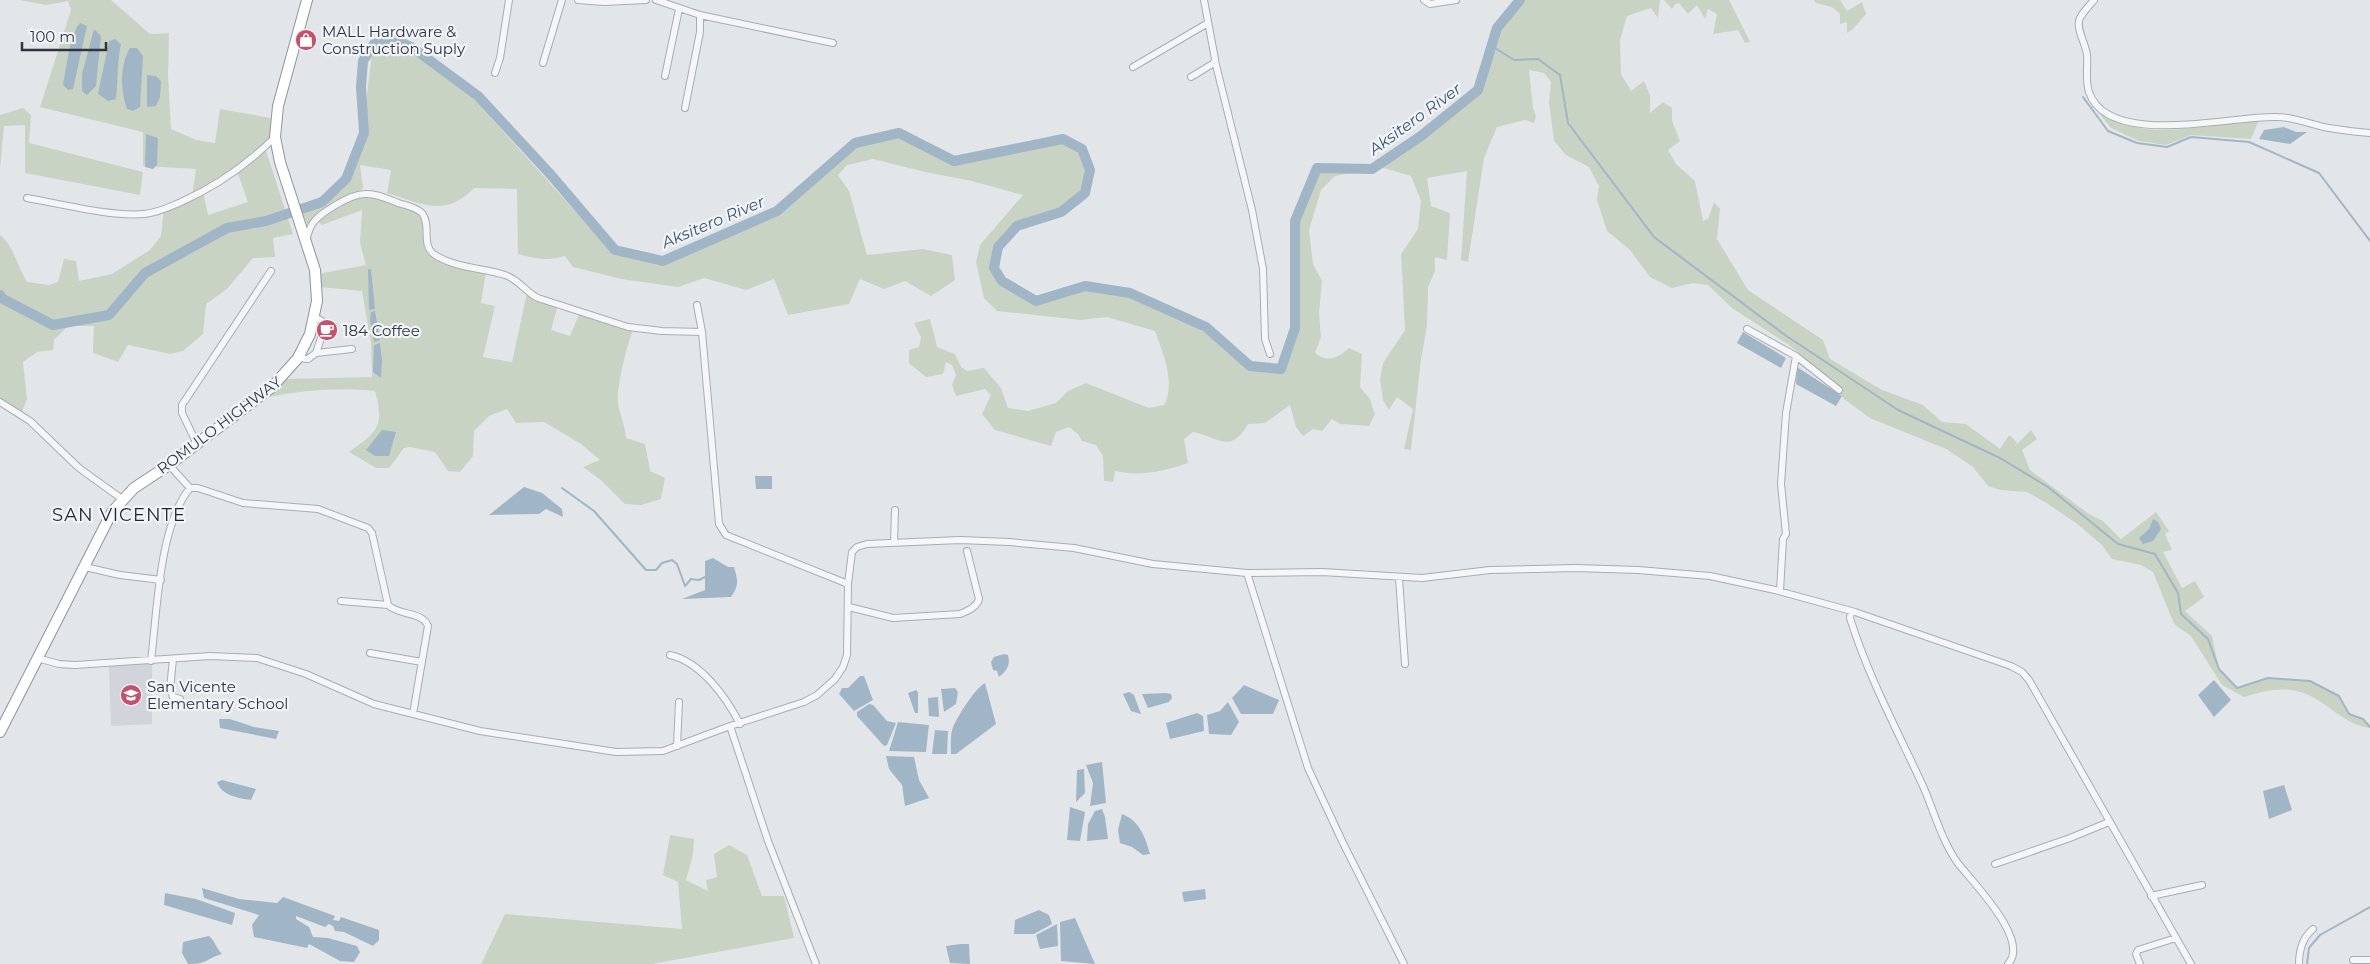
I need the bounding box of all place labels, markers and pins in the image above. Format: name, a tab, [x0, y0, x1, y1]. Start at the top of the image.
place label: MALL Hardware & Construction Suply	[322, 22, 466, 58]
shop icon: MALL Hardware & Construction Suply	[294, 28, 318, 52]
cafe icon: 184 Coffee	[315, 318, 339, 342]
place label: 184 Coffee	[343, 321, 420, 340]
place label: San Vicente Elementary School	[147, 677, 288, 713]
school or university icon: San Vicente Elementary School	[119, 683, 143, 707]

